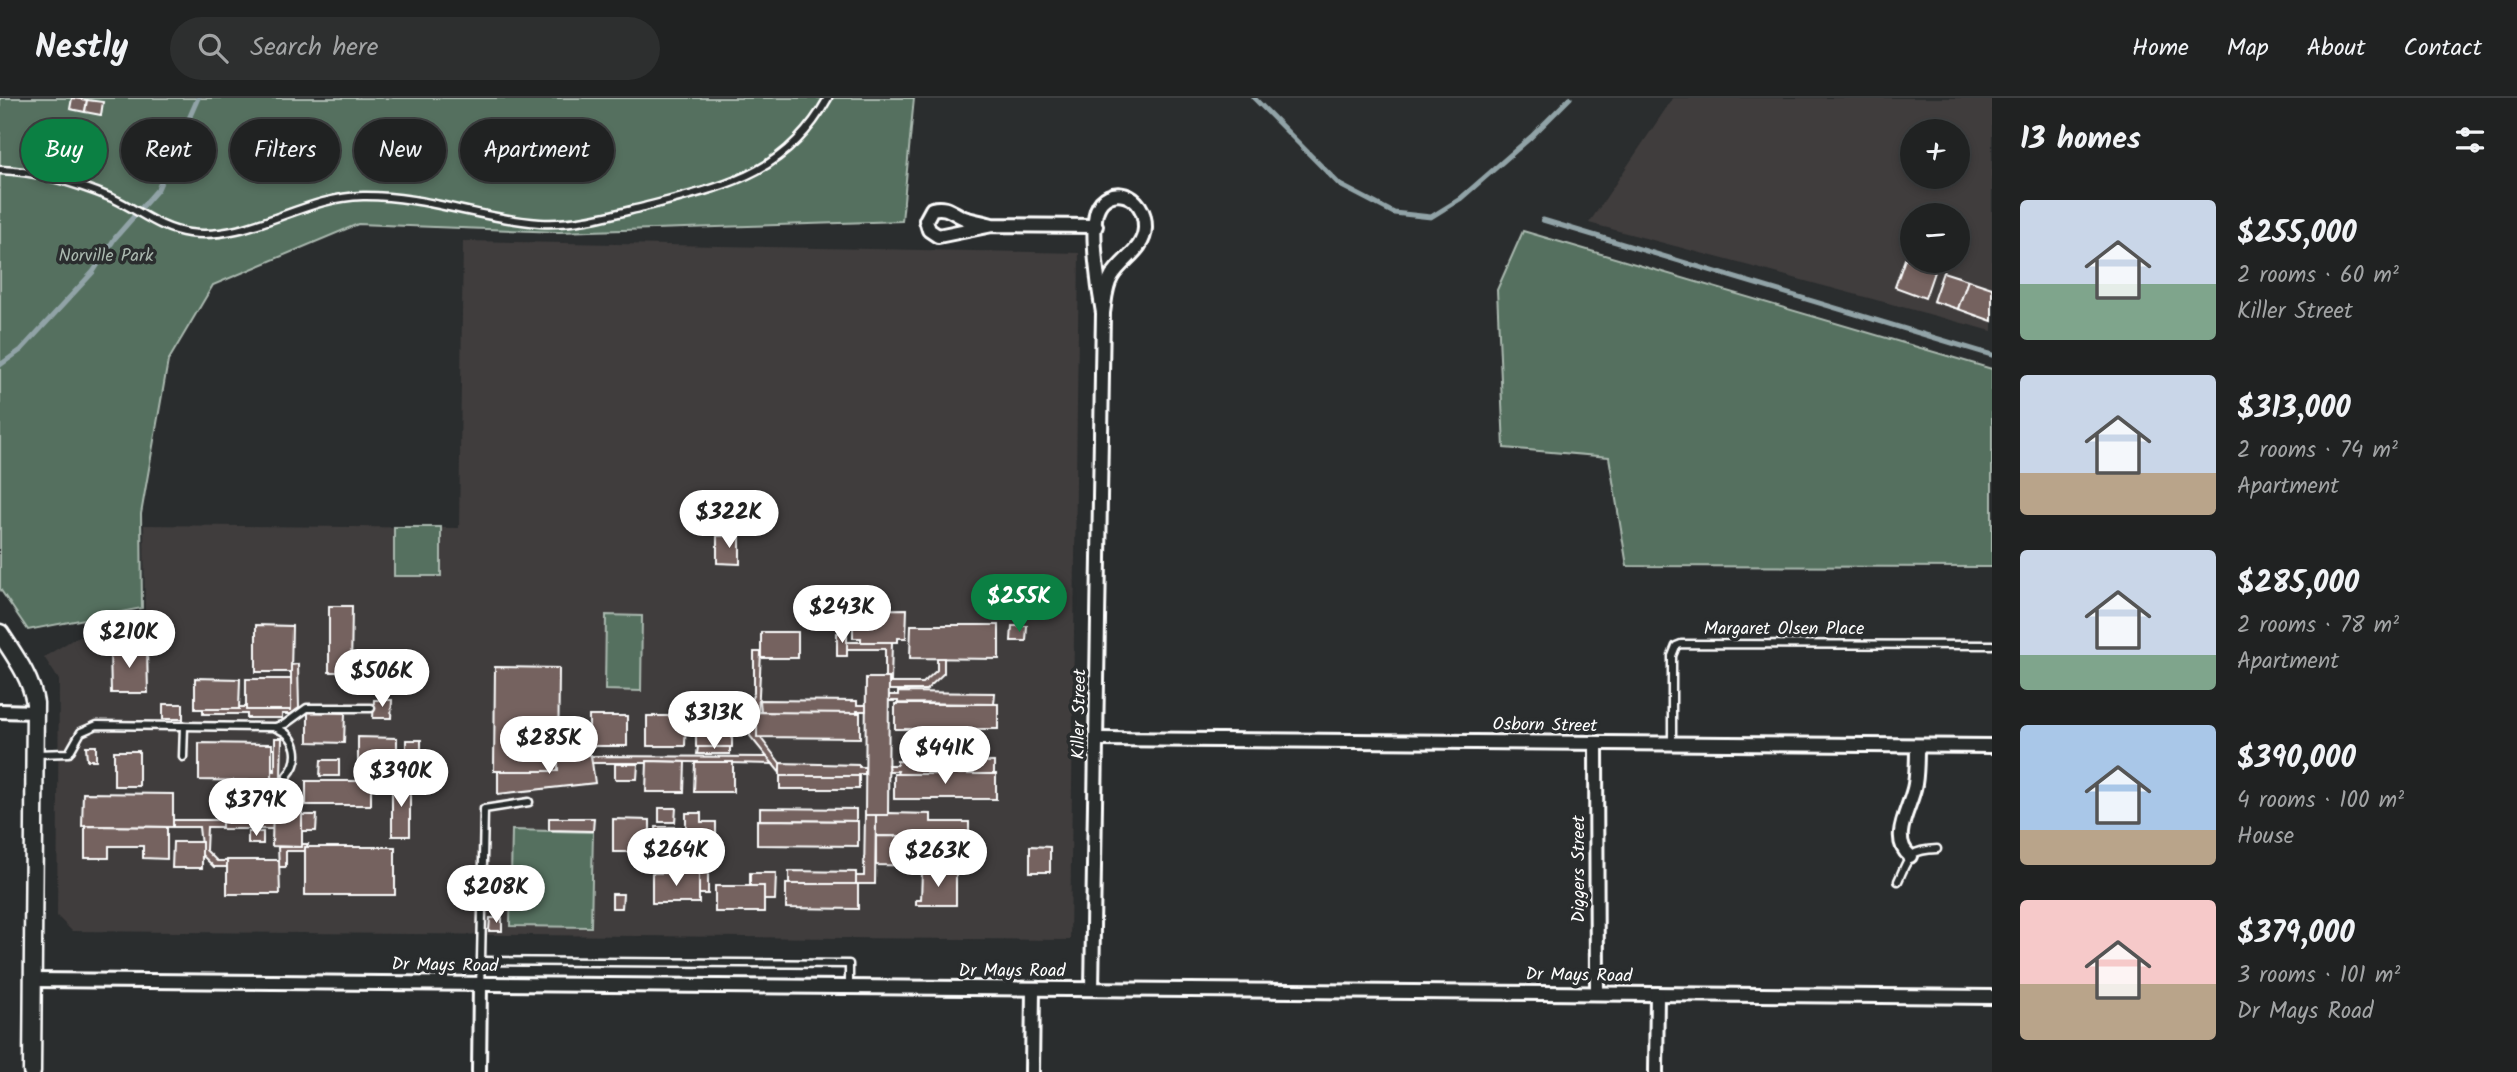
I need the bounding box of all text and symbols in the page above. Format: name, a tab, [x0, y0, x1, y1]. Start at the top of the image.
search box	[170, 17, 660, 80]
text: Nestly	[35, 22, 128, 75]
text: Search here	[250, 27, 378, 69]
icon: search	[194, 29, 232, 67]
text: Home	[2132, 29, 2189, 68]
text: Map	[2227, 29, 2269, 68]
text: About	[2307, 29, 2365, 68]
text: Contact	[2403, 29, 2482, 68]
text: 13 homes	[2020, 116, 2141, 164]
chip: Buy	[21, 119, 107, 182]
chip: Rent	[121, 119, 216, 182]
chip: Filters	[230, 119, 340, 182]
chip: New	[354, 119, 446, 182]
chip: Apartment	[460, 119, 614, 182]
map controls	[1900, 119, 1970, 273]
button: +	[1900, 119, 1970, 189]
icon: filters	[2451, 121, 2489, 159]
button: −	[1900, 203, 1970, 273]
text: $255,000	[2237, 210, 2357, 258]
icon: home	[2076, 228, 2160, 312]
park label: Norville Park	[59, 242, 154, 271]
text: 2 rooms · 60 m²	[2237, 258, 2399, 294]
text: Killer Street	[2237, 294, 2353, 330]
text: $313,000	[2237, 385, 2351, 433]
icon: home	[2076, 403, 2160, 487]
text: 2 rooms · 74 m²	[2237, 433, 2398, 469]
text: Apartment	[2237, 469, 2339, 505]
pin: $322K	[680, 490, 778, 550]
text: $322K	[696, 495, 762, 531]
text: $285,000	[2237, 560, 2359, 608]
pin: $255K	[970, 574, 1068, 634]
icon: home	[2076, 578, 2160, 662]
text: $255K	[987, 579, 1051, 615]
pin: $243K	[793, 586, 891, 645]
text: $243K	[809, 590, 875, 626]
text: 2 rooms · 78 m²	[2237, 608, 2399, 644]
pin: $210K	[80, 610, 178, 670]
text: $210K	[99, 615, 159, 651]
street label: Margaret Olsen Place	[1704, 615, 1864, 644]
text: Apartment	[2237, 644, 2339, 680]
pin: $506K	[333, 650, 431, 709]
text: $506K	[350, 654, 414, 690]
street label: Killer Street	[1065, 667, 1095, 760]
pin: $313K	[665, 692, 763, 751]
text: $313K	[684, 696, 744, 732]
street label: Osborn Street	[1492, 711, 1599, 741]
pin: $285K	[500, 716, 598, 776]
text: $285K	[516, 721, 582, 757]
pin: $441K	[896, 726, 994, 786]
text: $441K	[915, 731, 975, 767]
text: $390,000	[2237, 735, 2356, 783]
pin: $390K	[352, 750, 450, 809]
icon: home	[2076, 753, 2160, 837]
text: $390K	[369, 754, 433, 790]
pin: $379K	[207, 778, 305, 838]
text: $379K	[225, 783, 287, 819]
text: 4 rooms · 100 m²	[2237, 783, 2404, 819]
street label: Diggers Street	[1565, 814, 1594, 923]
text: House	[2237, 819, 2294, 855]
pin: $264K	[627, 828, 725, 888]
pin: $263K	[889, 830, 987, 889]
text: $264K	[643, 833, 709, 869]
text: $263K	[905, 834, 971, 870]
pin: $208K	[447, 866, 545, 925]
text: $208K	[463, 870, 529, 906]
text: $379,000	[2237, 910, 2355, 958]
icon: home	[2076, 928, 2160, 1012]
street label: Dr Mays Road	[391, 951, 500, 981]
street label: Dr Mays Road	[959, 957, 1066, 986]
text: 3 rooms · 101 m²	[2237, 958, 2400, 994]
street label: Dr Mays Road	[1525, 961, 1634, 991]
text: Dr Mays Road	[2237, 994, 2374, 1030]

